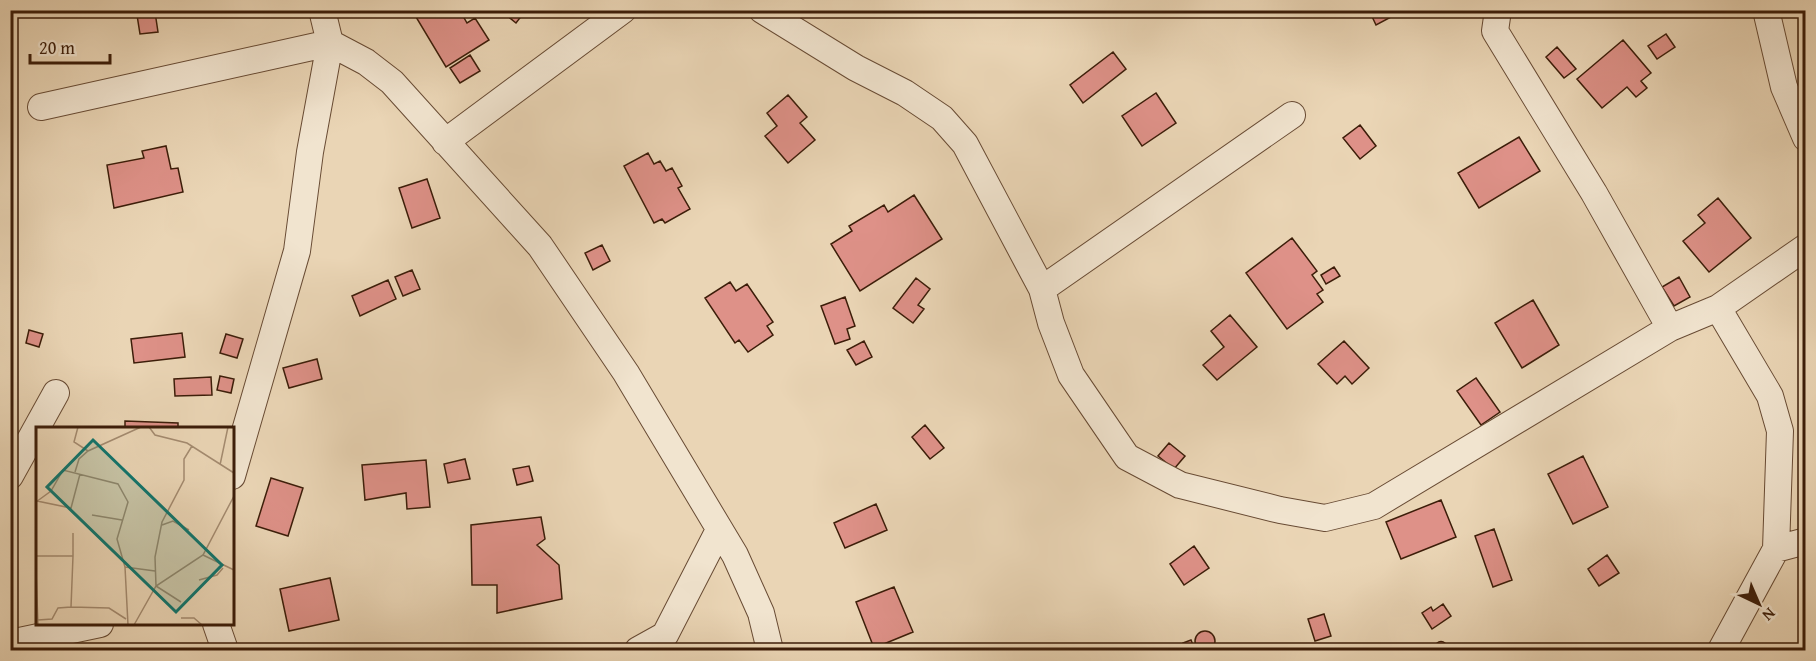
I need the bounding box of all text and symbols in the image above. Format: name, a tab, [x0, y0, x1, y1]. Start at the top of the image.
scale bar	[30, 27, 110, 65]
text: 20 m	[39, 34, 75, 61]
inset map	[36, 427, 234, 625]
north arrow	[1729, 574, 1789, 634]
text: N	[1757, 602, 1782, 627]

